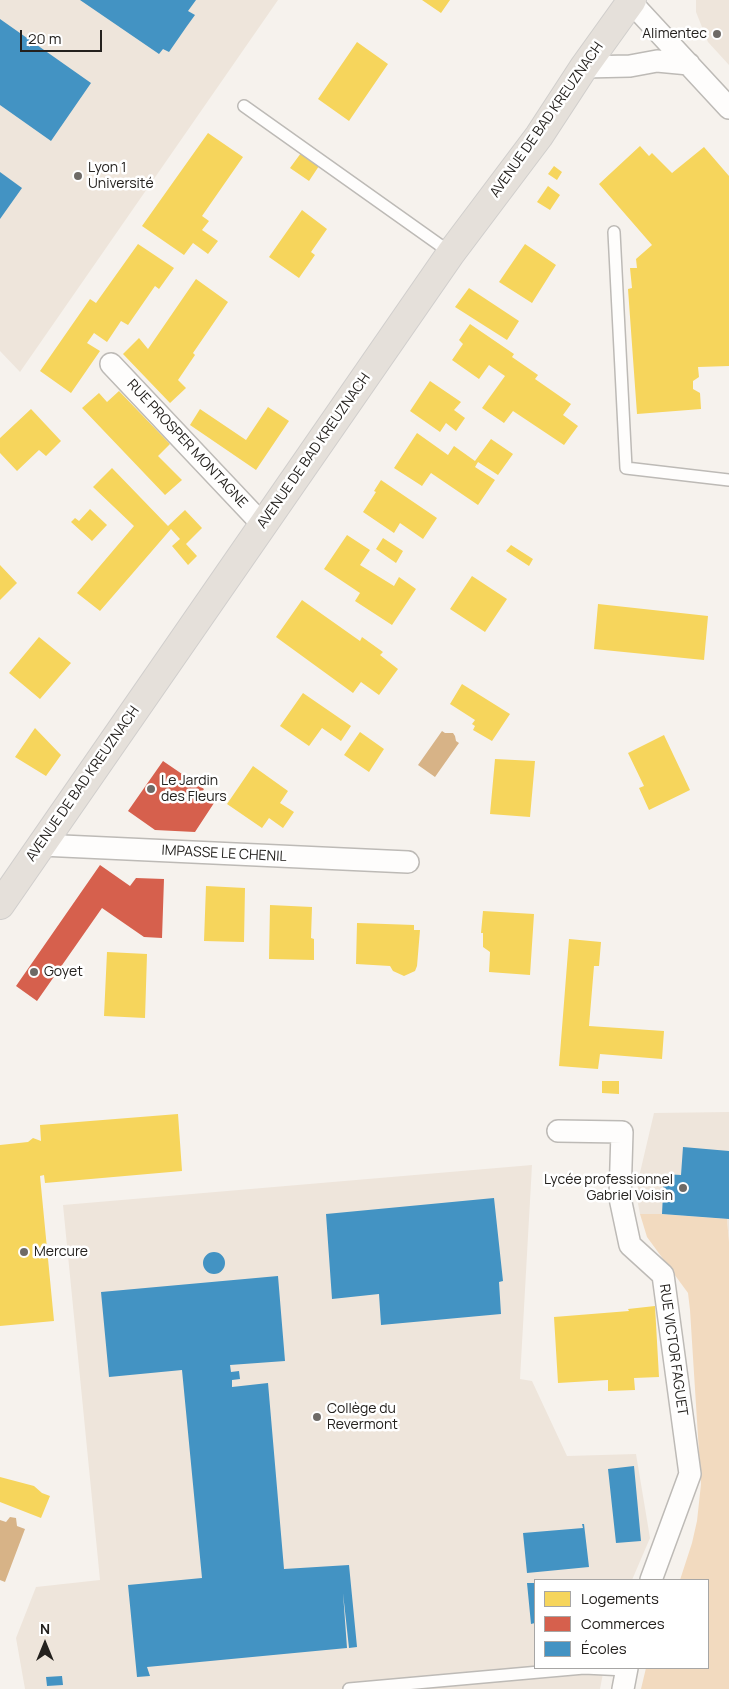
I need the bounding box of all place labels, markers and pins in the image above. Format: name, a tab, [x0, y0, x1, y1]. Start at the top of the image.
place label: Alimentec	[642, 26, 707, 42]
marker: Alimentec	[711, 28, 723, 40]
place label: Lyon 1 Université	[88, 160, 154, 192]
marker: Lyon 1 Université	[72, 170, 84, 182]
place label: Le Jardin des Fleurs	[161, 773, 227, 806]
marker: Le Jardin des Fleurs	[145, 783, 157, 795]
place label: Goyet	[44, 964, 83, 980]
marker: Goyet	[28, 966, 40, 978]
place label: Lycée professionnel Gabriel Voisin	[544, 1172, 673, 1204]
marker: Lycée professionnel Gabriel Voisin	[677, 1182, 689, 1194]
place label: Mercure	[34, 1244, 88, 1260]
marker: Mercure	[18, 1246, 30, 1258]
place label: Collège du Revermont	[327, 1401, 398, 1434]
marker: Collège du Revermont	[311, 1411, 323, 1423]

